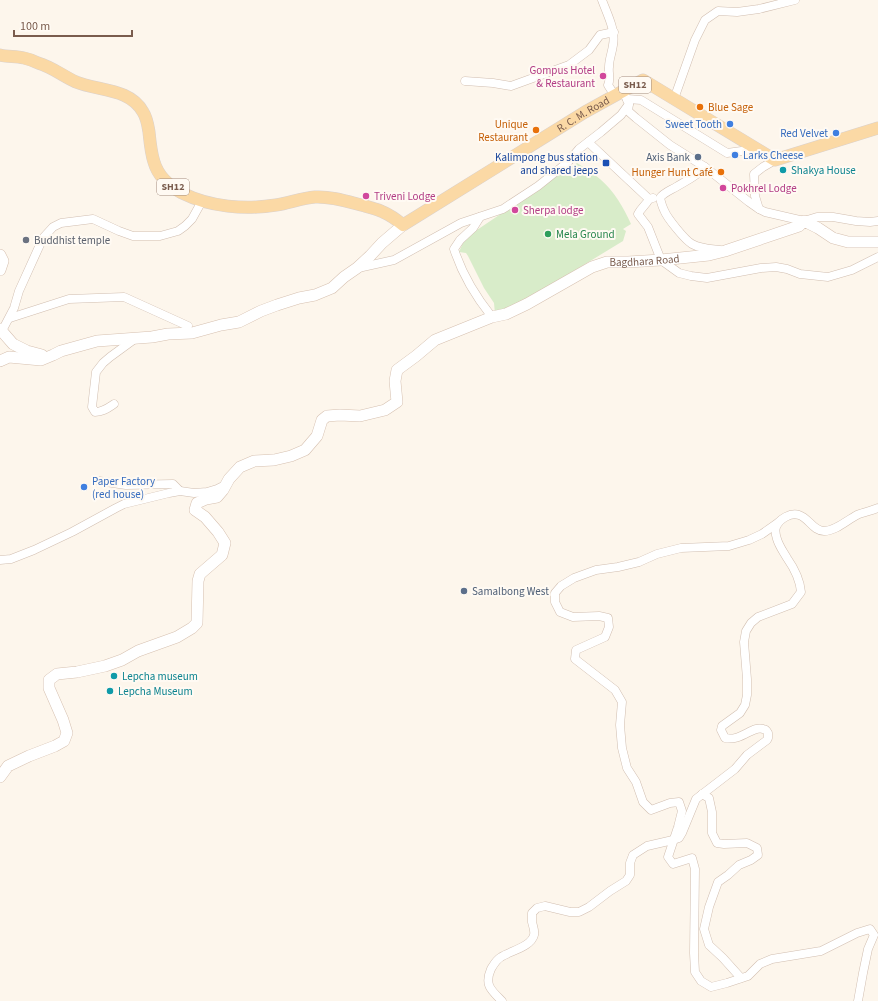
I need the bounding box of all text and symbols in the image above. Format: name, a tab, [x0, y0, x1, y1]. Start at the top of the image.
scale bar	[14, 12, 132, 38]
text: 100 m	[20, 18, 50, 35]
place label: Gompus Hotel & Restaurant	[529, 63, 595, 91]
marker: Gompus Hotel & Restaurant	[598, 71, 608, 81]
road number: SH12	[619, 77, 651, 93]
street label: R. C. M. Road	[554, 93, 612, 135]
place label: Blue Sage	[708, 100, 754, 115]
marker: Blue Sage	[695, 102, 705, 112]
place label: Unique Restaurant	[478, 117, 529, 145]
place label: Sweet Tooth	[665, 117, 722, 132]
marker: Sweet Tooth	[725, 119, 735, 129]
marker: Unique Restaurant	[531, 125, 541, 135]
place label: Red Velvet	[780, 126, 828, 141]
marker: Red Velvet	[831, 128, 841, 138]
place label: Larks Cheese	[743, 148, 804, 163]
place label: Kalimpong bus station and shared jeeps	[495, 150, 598, 178]
place label: Axis Bank	[646, 150, 691, 165]
marker: Larks Cheese	[730, 150, 740, 160]
marker: Axis Bank	[693, 152, 703, 162]
marker: Kalimpong bus station and shared jeeps	[601, 158, 611, 168]
place label: Shakya House	[791, 163, 856, 178]
place label: Hunger Hunt Café	[631, 165, 714, 180]
marker: Shakya House	[778, 165, 788, 175]
marker: Hunger Hunt Café	[716, 167, 726, 177]
road number: SH12	[157, 179, 189, 195]
place label: Pokhrel Lodge	[731, 181, 797, 196]
marker: Pokhrel Lodge	[718, 183, 728, 193]
place label: Triveni Lodge	[374, 189, 436, 204]
marker: Triveni Lodge	[361, 191, 371, 201]
place label: Sherpa lodge	[523, 203, 584, 218]
marker: Sherpa lodge	[510, 205, 520, 215]
place label: Mela Ground	[556, 227, 615, 242]
marker: Mela Ground	[543, 229, 553, 239]
place label: Buddhist temple	[34, 233, 111, 248]
marker: Buddhist temple	[21, 235, 31, 245]
street label: Bagdhara Road	[610, 251, 680, 270]
place label: Paper Factory (red house)	[92, 474, 155, 502]
marker: Paper Factory (red house)	[79, 482, 89, 492]
place label: Samalbong West	[472, 584, 549, 599]
marker: Samalbong West	[459, 586, 469, 596]
place label: Lepcha museum	[122, 669, 198, 684]
marker: Lepcha museum	[109, 671, 119, 681]
place label: Lepcha Museum	[118, 684, 193, 699]
marker: Lepcha Museum	[105, 686, 115, 696]

